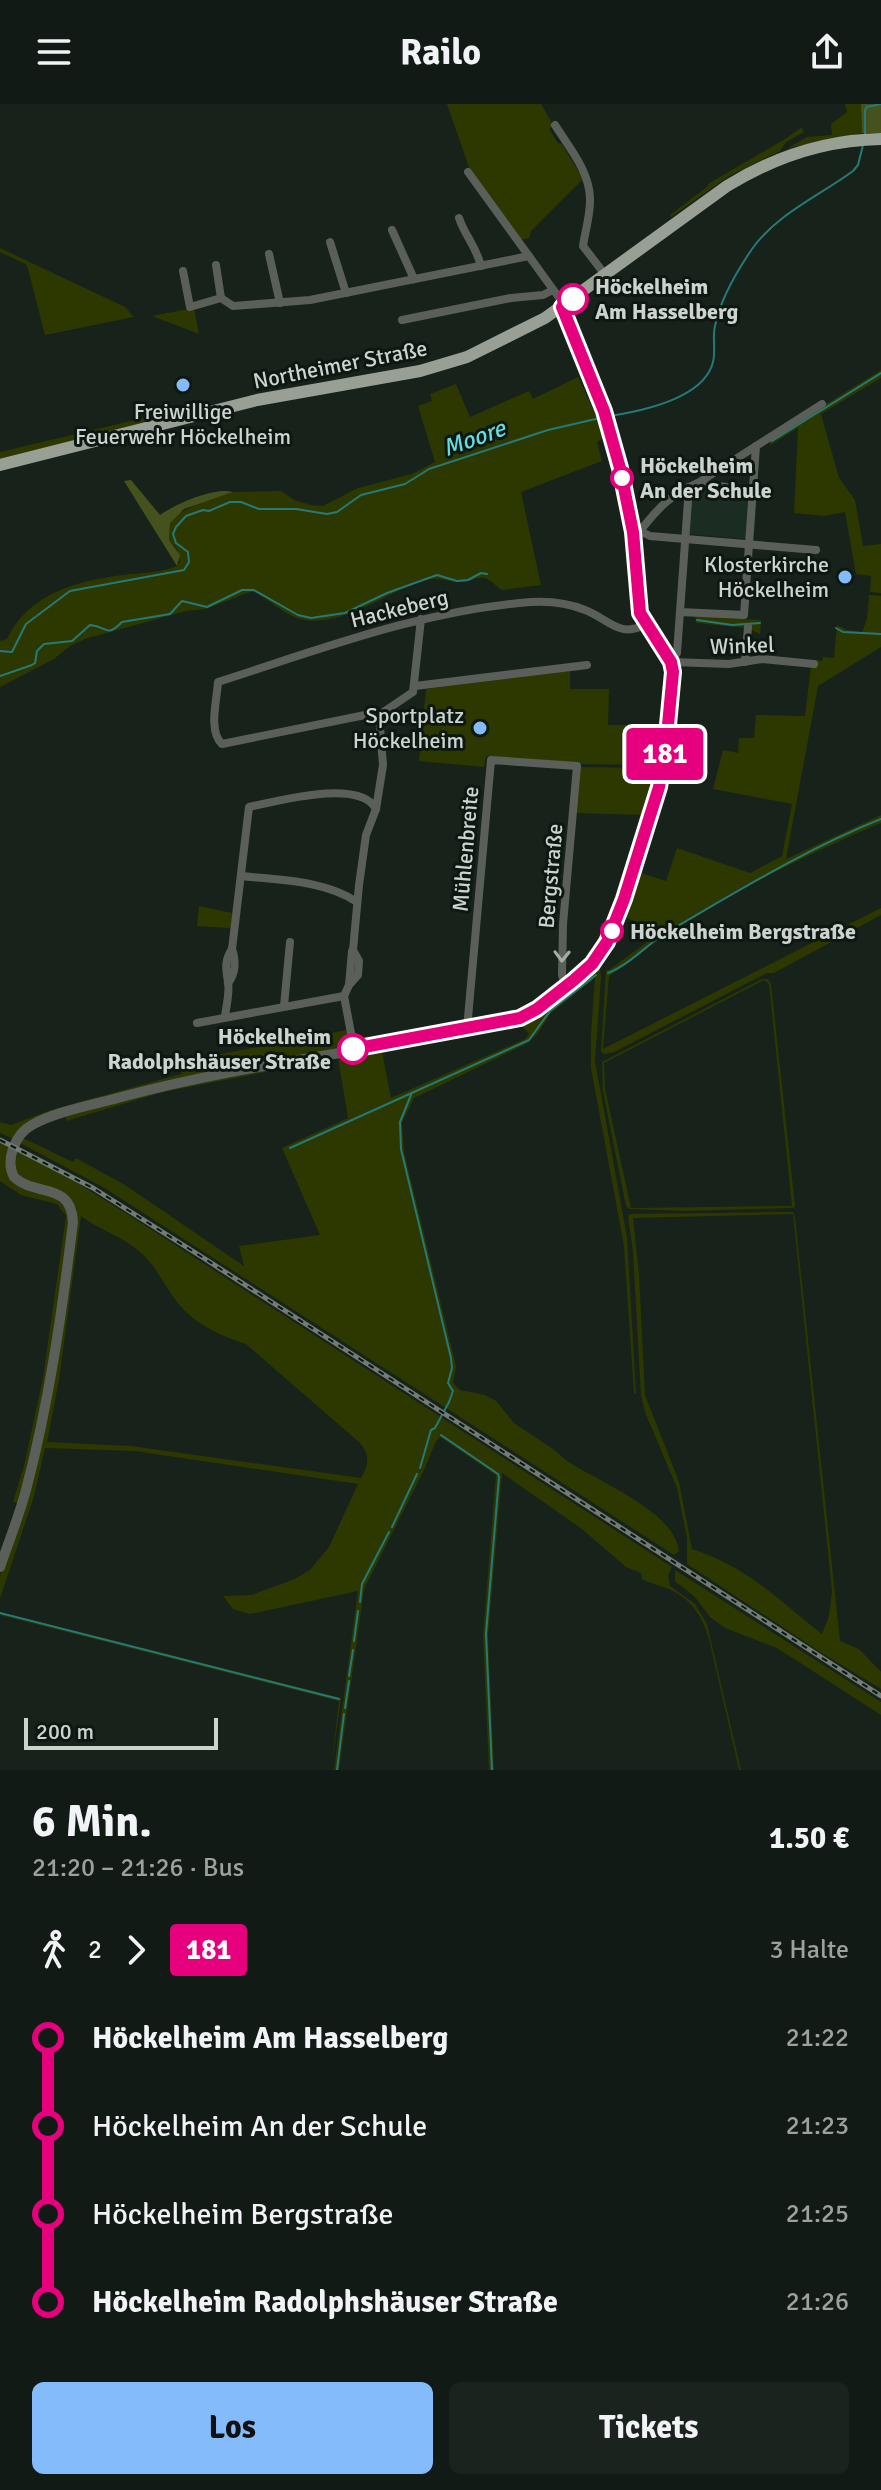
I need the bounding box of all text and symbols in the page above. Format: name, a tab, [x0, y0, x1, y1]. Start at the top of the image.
icon: menu	[32, 30, 76, 74]
text: Railo	[400, 30, 481, 75]
icon: share	[805, 30, 849, 74]
place label: Höckelheim Am Hasselberg	[595, 273, 739, 325]
marker: Höckelheim Am Hasselberg	[558, 284, 588, 314]
street label: Northeimer Straße	[251, 334, 429, 395]
marker: Freiwillige Feuerwehr Höckelheim	[174, 376, 192, 394]
place label: Freiwillige Feuerwehr Höckelheim	[75, 398, 291, 450]
water label: Moore	[438, 412, 510, 463]
place label: Höckelheim An der Schule	[640, 452, 772, 504]
marker: Höckelheim An der Schule	[611, 467, 633, 489]
place label: Klosterkirche Höckelheim	[704, 551, 829, 603]
marker: Klosterkirche Höckelheim	[836, 568, 854, 586]
street label: Hackeberg	[347, 583, 451, 634]
street label: Winkel	[709, 631, 775, 660]
place label: Sportplatz Höckelheim	[353, 702, 464, 754]
marker: Sportplatz Höckelheim	[471, 719, 489, 737]
line badge: 181	[619, 728, 711, 780]
text: 181	[642, 737, 688, 771]
street label: Mühlenbreite	[447, 785, 484, 913]
street label: Bergstraße	[532, 823, 569, 930]
place label: Höckelheim Bergstraße	[630, 918, 856, 945]
marker: Höckelheim Bergstraße	[601, 920, 623, 942]
one-way arrow	[553, 950, 571, 963]
place label: Höckelheim Radolphshäuser Straße	[107, 1023, 331, 1075]
marker: Höckelheim Radolphshäuser Straße	[338, 1034, 368, 1064]
scale bar	[24, 1714, 218, 1750]
text: 200 m	[36, 1718, 94, 1745]
text: 6 Min.	[32, 1795, 152, 1849]
text: 1.50 €	[769, 1820, 849, 1857]
text: 21:20 – 21:26 · Bus	[32, 1852, 244, 1884]
icon: walk	[32, 1928, 76, 1972]
icon: forward	[114, 1928, 158, 1972]
text: 181	[186, 1933, 231, 1967]
text: 2	[88, 1934, 102, 1966]
text: 3 Halte	[769, 1934, 849, 1966]
text: Höckelheim Am Hasselberg	[92, 2020, 448, 2057]
text: 21:22	[786, 2022, 849, 2054]
text: Höckelheim An der Schule	[92, 2108, 427, 2145]
text: 21:23	[786, 2110, 849, 2142]
text: Höckelheim Bergstraße	[92, 2196, 394, 2233]
text: 21:25	[786, 2198, 849, 2230]
text: Höckelheim Radolphshäuser Straße	[92, 2284, 558, 2321]
text: 21:26	[786, 2286, 849, 2318]
button: Los	[32, 2382, 433, 2474]
button: Tickets	[449, 2382, 849, 2474]

